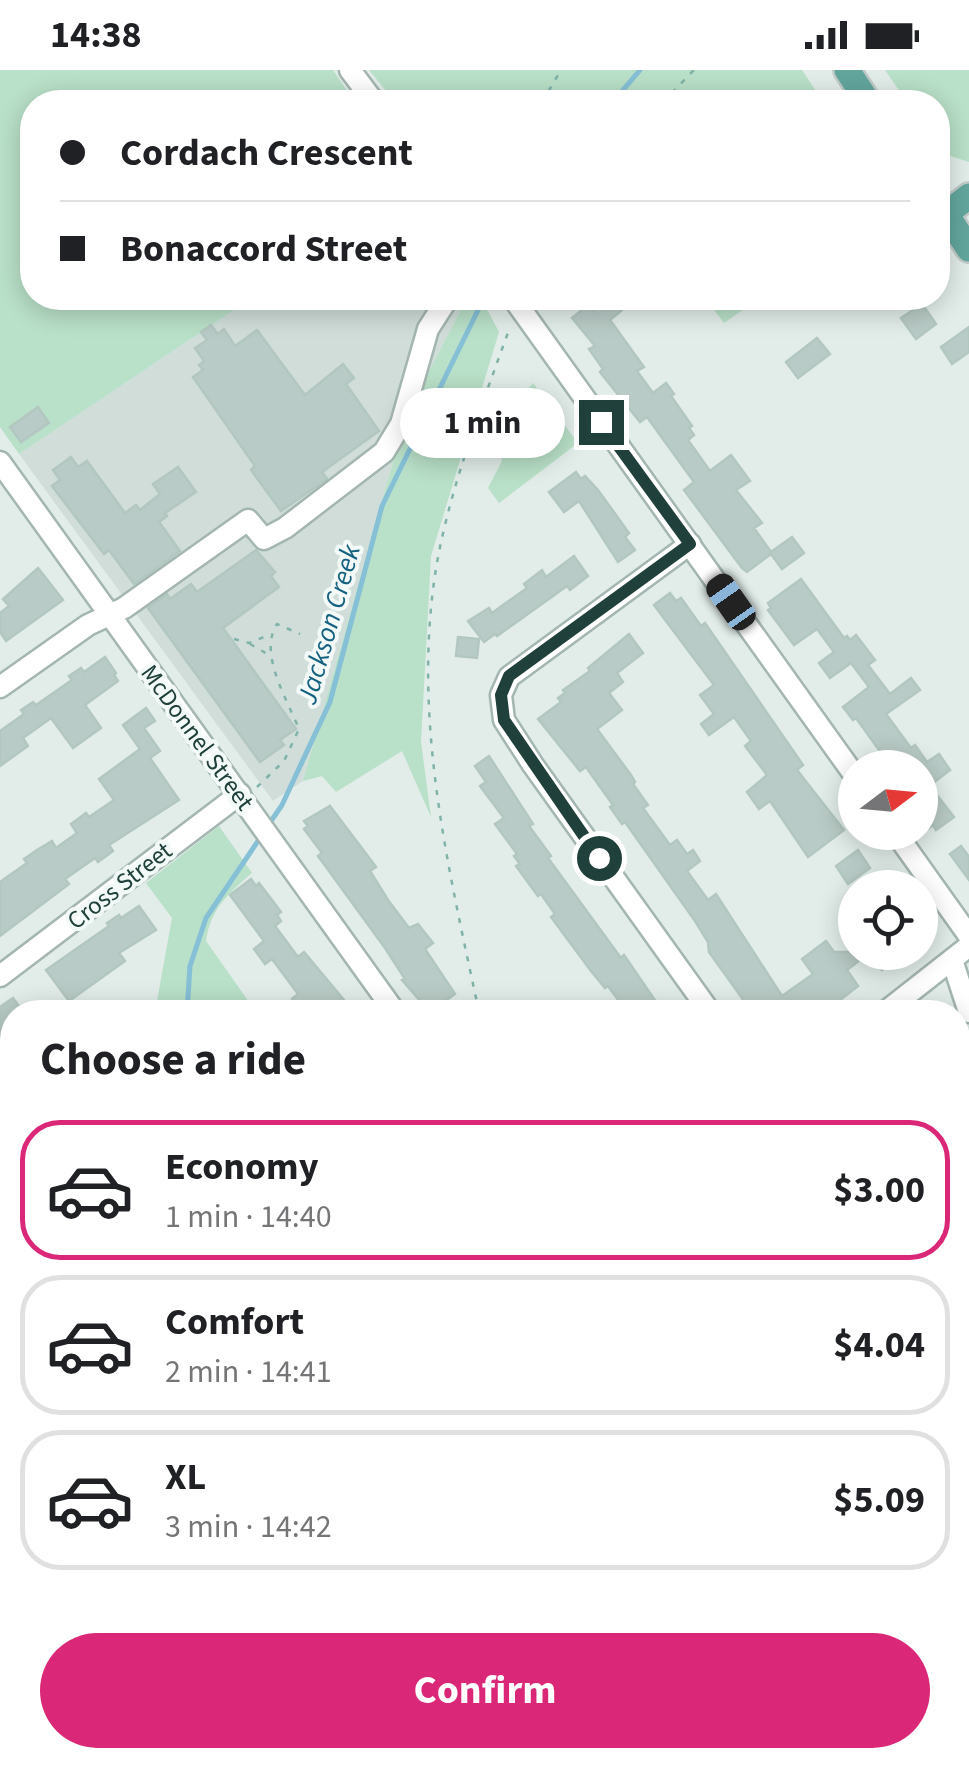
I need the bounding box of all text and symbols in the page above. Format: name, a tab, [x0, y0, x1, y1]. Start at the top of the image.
text: 14:38	[50, 8, 142, 62]
text: Cordach Crescent	[120, 126, 413, 180]
text: Bonaccord Street	[120, 222, 407, 276]
callout: 1 min	[401, 387, 566, 457]
text: 1 min	[444, 400, 521, 446]
route end	[579, 400, 624, 445]
water label: Jackson Creek	[287, 539, 371, 710]
car	[702, 569, 760, 635]
street label: McDonnel Street	[132, 657, 263, 818]
north arrow	[838, 750, 938, 850]
map controls	[838, 750, 938, 970]
street label: Cross Street	[59, 833, 180, 938]
route start	[577, 836, 622, 881]
button: locate	[838, 870, 938, 970]
text: Choose a ride	[40, 1028, 306, 1092]
text: Economy	[165, 1140, 318, 1194]
icon: car	[45, 1145, 135, 1235]
text: $3.00	[833, 1163, 925, 1217]
text: 1 min · 14:40	[165, 1194, 332, 1240]
text: Comfort	[165, 1295, 304, 1349]
icon: car	[45, 1300, 135, 1390]
text: $4.04	[833, 1318, 925, 1372]
text: 2 min · 14:41	[165, 1349, 332, 1395]
text: XL	[165, 1450, 206, 1504]
icon: car	[45, 1455, 135, 1545]
text: $5.09	[833, 1473, 925, 1527]
text: 3 min · 14:42	[165, 1504, 332, 1550]
button: Confirm	[40, 1633, 930, 1748]

